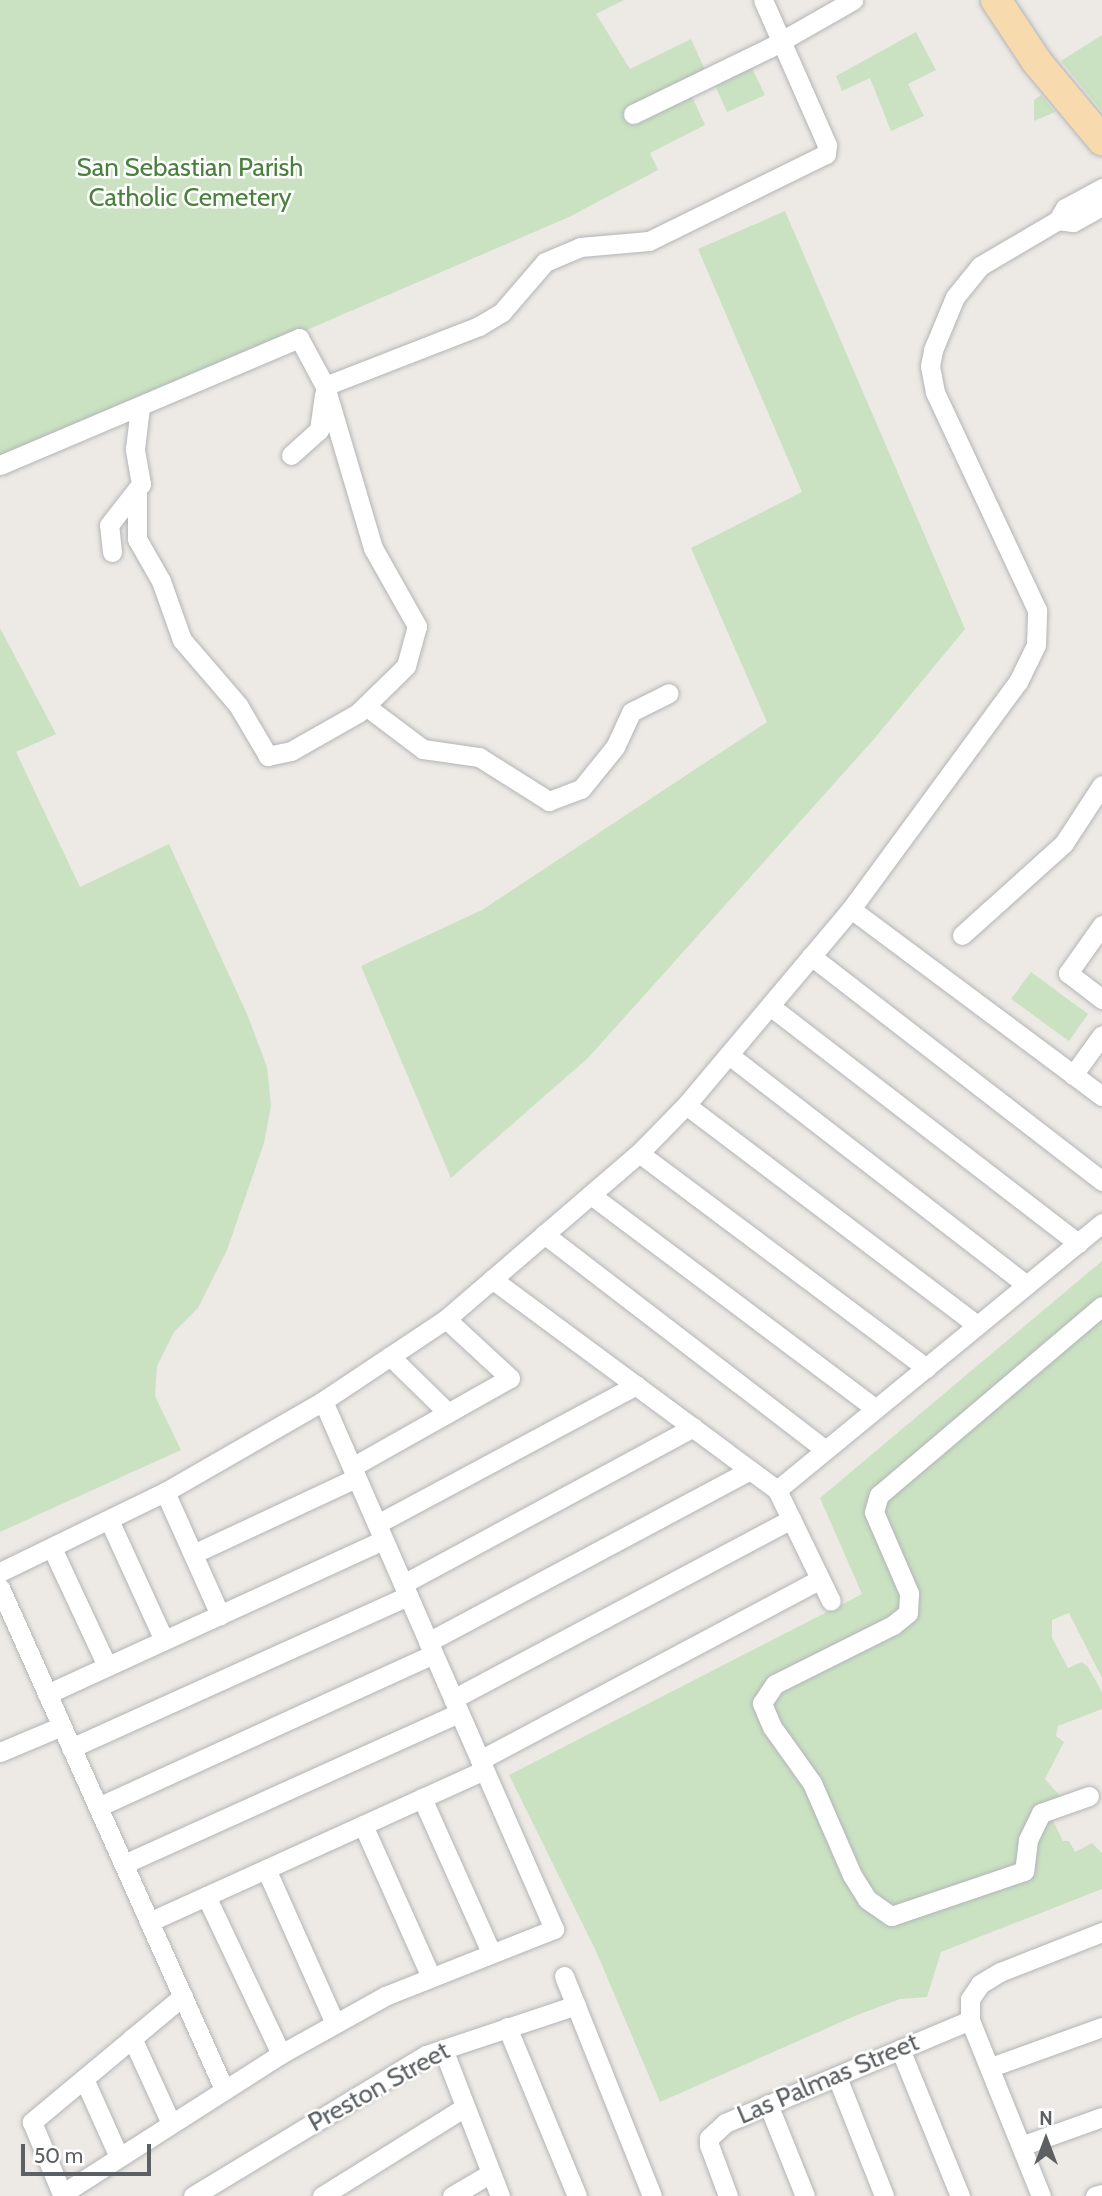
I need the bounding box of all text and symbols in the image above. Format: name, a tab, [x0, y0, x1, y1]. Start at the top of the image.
park label: San Sebastian Parish Catholic Cemetery	[77, 152, 303, 214]
street label: Las Palmas Street	[733, 2027, 923, 2131]
street label: Preston Street	[303, 2035, 455, 2139]
north arrow	[1011, 2105, 1081, 2175]
text: N	[1039, 2107, 1053, 2130]
scale bar	[24, 2130, 154, 2174]
text: 50 m	[34, 2143, 83, 2168]

